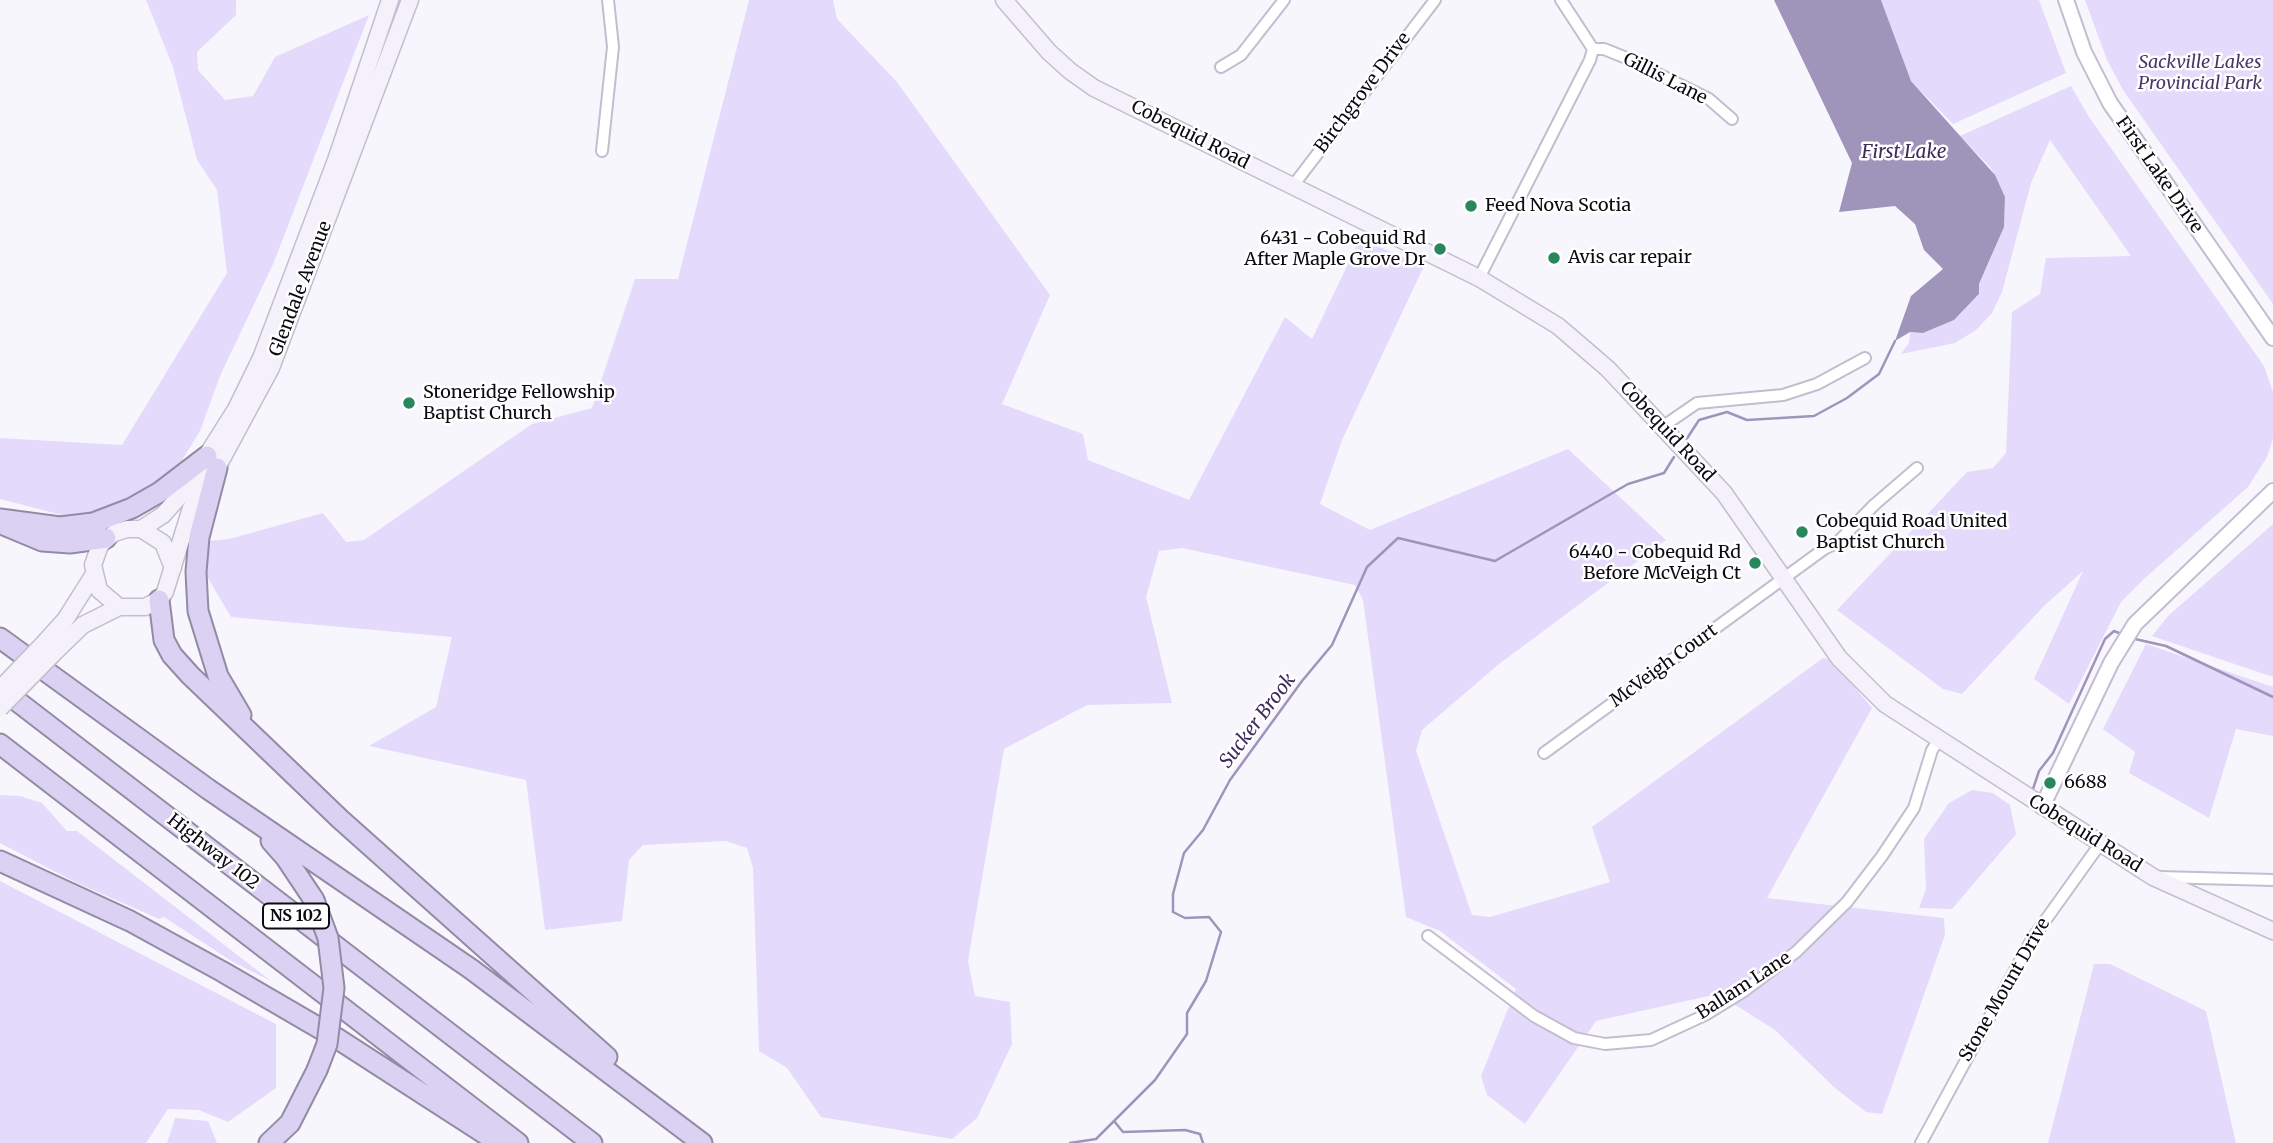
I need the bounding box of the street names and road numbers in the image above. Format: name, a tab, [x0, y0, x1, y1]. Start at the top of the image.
street label: Birchgrove Drive	[1311, 28, 1415, 158]
street label: Gillis Lane	[1619, 49, 1711, 109]
street label: Cobequid Road	[1127, 96, 1253, 174]
street label: First Lake Drive	[2111, 113, 2207, 237]
street label: Glendale Avenue	[265, 218, 337, 360]
street label: Cobequid Road	[1615, 377, 1719, 487]
street label: McVeigh Court	[1606, 620, 1722, 712]
street label: Cobequid Road	[2024, 791, 2146, 877]
street label: Highway 102	[163, 809, 263, 895]
road number: NS 102	[263, 904, 329, 928]
street label: Stone Mount Drive	[1955, 914, 2055, 1066]
street label: Ballam Lane	[1693, 948, 1795, 1024]

